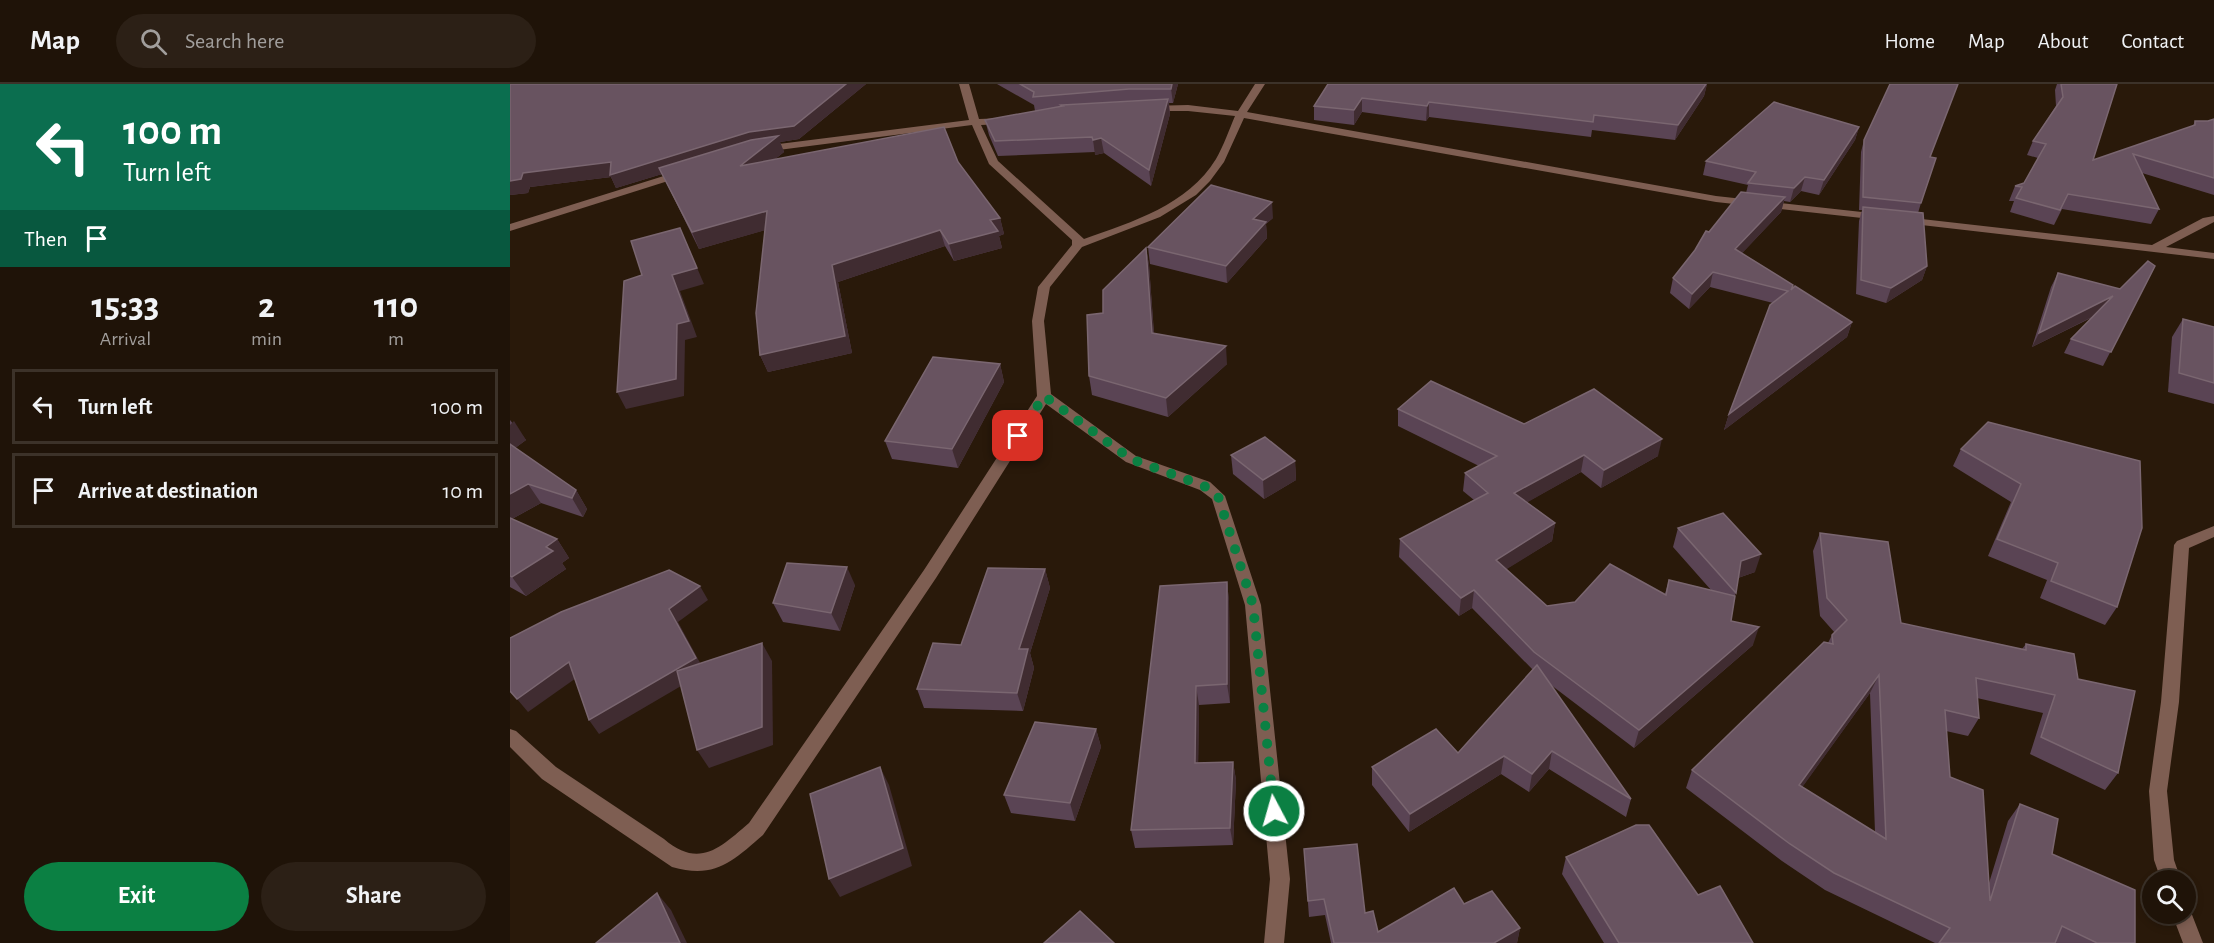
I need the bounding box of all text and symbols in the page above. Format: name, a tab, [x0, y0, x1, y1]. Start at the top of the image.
search box	[116, 14, 536, 68]
icon: search	[137, 25, 170, 58]
text: Map	[30, 27, 80, 55]
text: Search here	[185, 30, 284, 52]
text: Home	[1884, 31, 1935, 52]
text: Map	[1968, 31, 2005, 52]
text: About	[2038, 31, 2088, 52]
text: Contact	[2121, 31, 2184, 52]
icon: left	[24, 108, 102, 186]
text: 100 m	[123, 110, 222, 152]
text: Turn left	[123, 159, 211, 186]
icon: arrive	[80, 222, 113, 255]
text: Then	[24, 228, 68, 250]
text: 15:33	[92, 288, 159, 324]
text: 2	[258, 288, 275, 324]
text: 110	[374, 288, 418, 324]
text: Arrival	[100, 329, 151, 349]
text: min	[251, 329, 282, 349]
text: m	[388, 329, 404, 349]
icon: left	[27, 390, 60, 423]
text: Turn left	[78, 396, 152, 418]
text: 100 m	[431, 396, 483, 418]
pin	[992, 410, 1043, 461]
icon: arrive	[1001, 419, 1034, 452]
icon: arrive	[27, 474, 60, 507]
text: Arrive at destination	[78, 480, 258, 502]
text: 10 m	[443, 480, 483, 502]
position arrow	[1242, 779, 1306, 843]
button: Exit	[24, 862, 249, 931]
button: Share	[261, 862, 486, 931]
map controls	[2142, 870, 2196, 924]
button: search	[2142, 870, 2196, 924]

